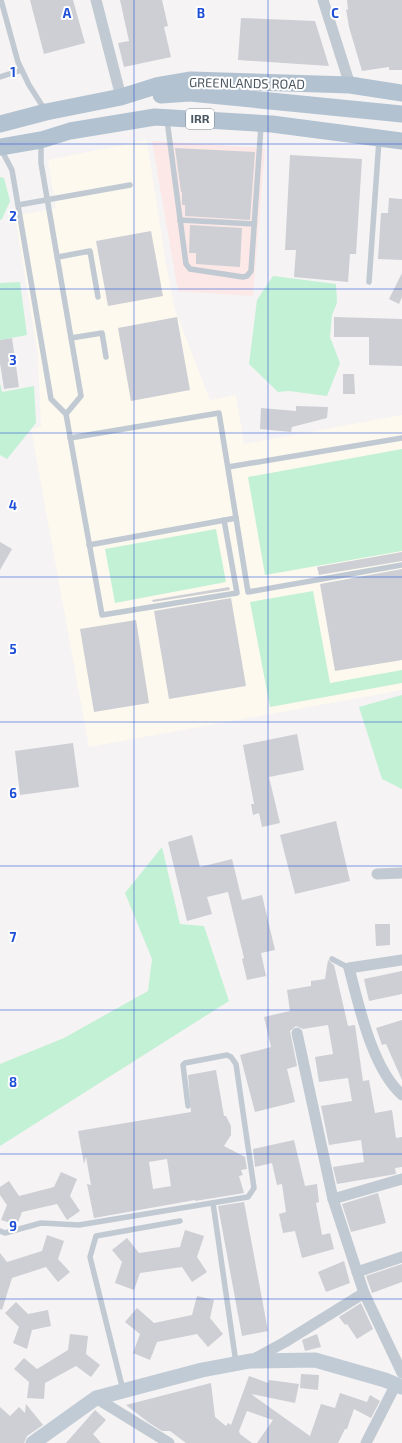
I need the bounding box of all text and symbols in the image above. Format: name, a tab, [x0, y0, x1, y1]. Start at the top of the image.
text: A	[63, 5, 72, 21]
text: B	[197, 5, 205, 21]
text: C	[331, 5, 339, 21]
text: 1	[10, 64, 16, 80]
street label: GREENLANDS ROAD	[189, 74, 305, 92]
road number: IRR	[186, 109, 214, 129]
text: 2	[9, 208, 17, 224]
text: 3	[9, 352, 17, 368]
text: 4	[9, 497, 17, 513]
text: 5	[9, 641, 17, 657]
text: 6	[9, 785, 17, 801]
text: 7	[10, 929, 17, 945]
text: 8	[9, 1074, 17, 1090]
text: 9	[9, 1218, 17, 1234]

